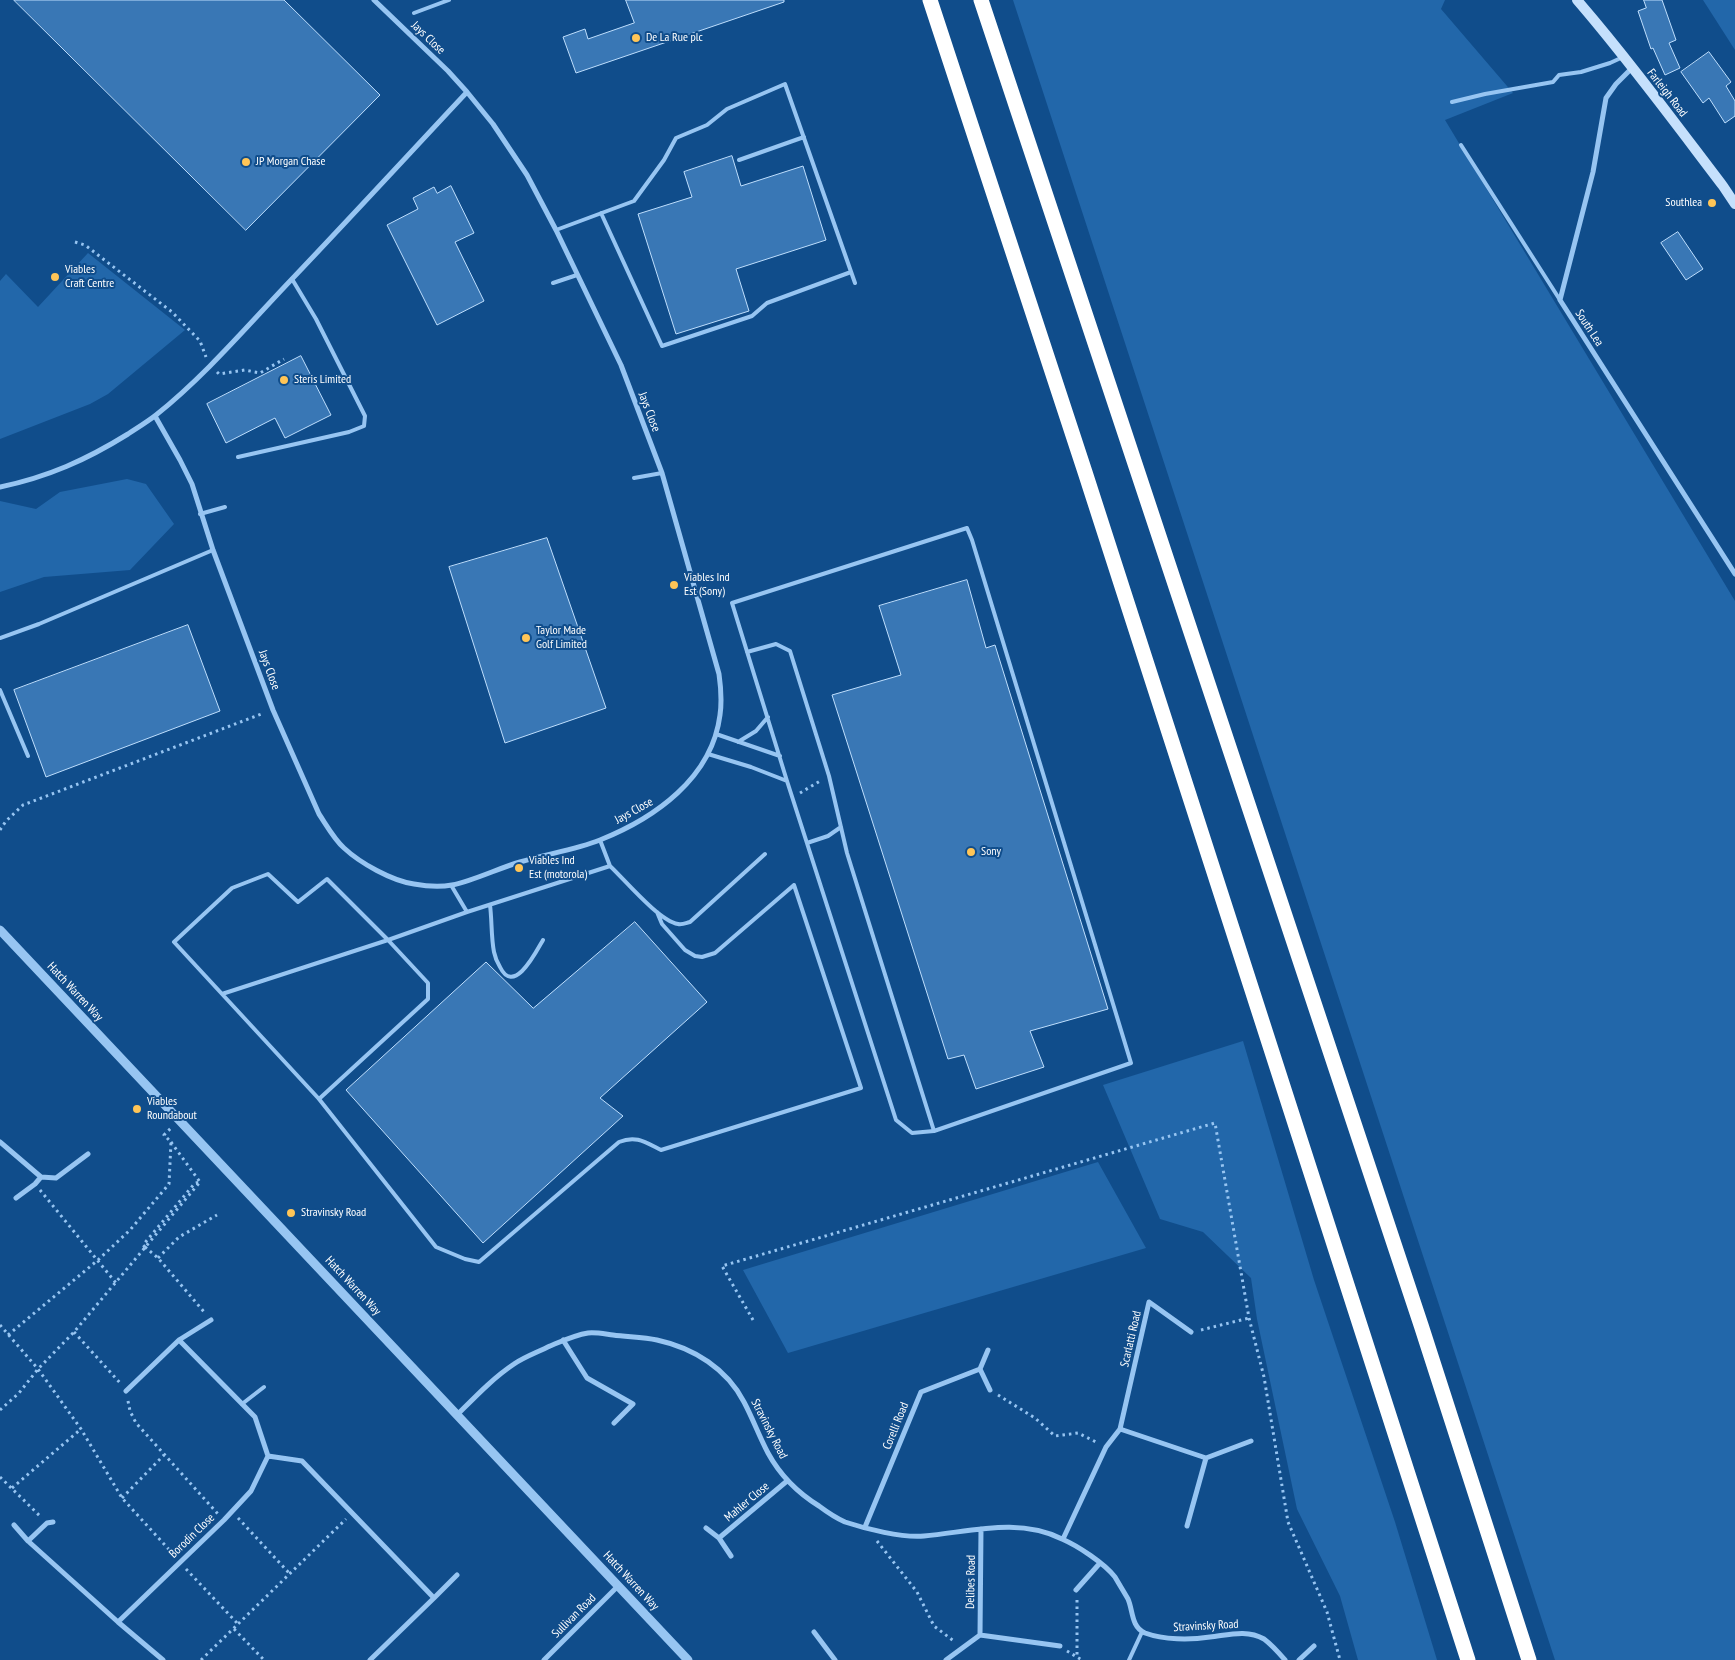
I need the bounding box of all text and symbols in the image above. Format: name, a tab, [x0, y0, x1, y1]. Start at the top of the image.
street label: Jays Close	[408, 18, 448, 58]
place label: De La Rue plc	[646, 31, 703, 45]
marker: De La Rue plc	[630, 32, 642, 44]
street label: Farleigh Road	[1644, 66, 1690, 120]
place label: JP Morgan Chase	[256, 155, 325, 169]
marker: JP Morgan Chase	[240, 156, 252, 168]
place label: Southlea	[1665, 196, 1702, 210]
marker: Southlea	[1706, 197, 1718, 209]
place label: Viables Craft Centre	[65, 263, 114, 291]
marker: Viables Craft Centre	[49, 271, 61, 283]
street label: South Lea	[1572, 307, 1606, 349]
place label: Steris Limited	[294, 373, 351, 387]
marker: Steris Limited	[278, 374, 290, 386]
street label: Jays Close	[635, 390, 663, 434]
place label: Viables Ind Est (Sony)	[684, 571, 730, 599]
marker: Viables Ind Est (Sony)	[668, 579, 680, 591]
place label: Taylor Made Golf Limited	[536, 624, 587, 652]
marker: Taylor Made Golf Limited	[520, 632, 532, 644]
street label: Jays Close	[255, 648, 283, 692]
street label: Jays Close	[612, 795, 656, 827]
place label: Sony	[981, 845, 1001, 859]
marker: Sony	[965, 846, 977, 858]
place label: Viables Ind Est (motorola)	[529, 854, 587, 882]
marker: Viables Ind Est (motorola)	[513, 862, 525, 874]
street label: Hatch Warren Way	[44, 960, 106, 1024]
place label: Viables Roundabout	[147, 1095, 197, 1123]
marker: Viables Roundabout	[131, 1103, 143, 1115]
place label: Stravinsky Road	[301, 1206, 366, 1220]
marker: Stravinsky Road	[285, 1207, 297, 1219]
street label: Hatch Warren Way	[322, 1254, 384, 1318]
street label: Scarlatti Road	[1118, 1309, 1144, 1369]
street label: Stravinsky Road	[748, 1397, 790, 1461]
street label: Corelli Road	[880, 1400, 912, 1452]
street label: Mahler Close	[722, 1479, 772, 1525]
street label: Borodin Close	[166, 1511, 218, 1561]
street label: Hatch Warren Way	[600, 1549, 662, 1613]
street label: Delibes Road	[963, 1555, 979, 1609]
street label: Sullivan Road	[549, 1591, 599, 1641]
street label: Stravinsky Road	[1173, 1617, 1239, 1635]

